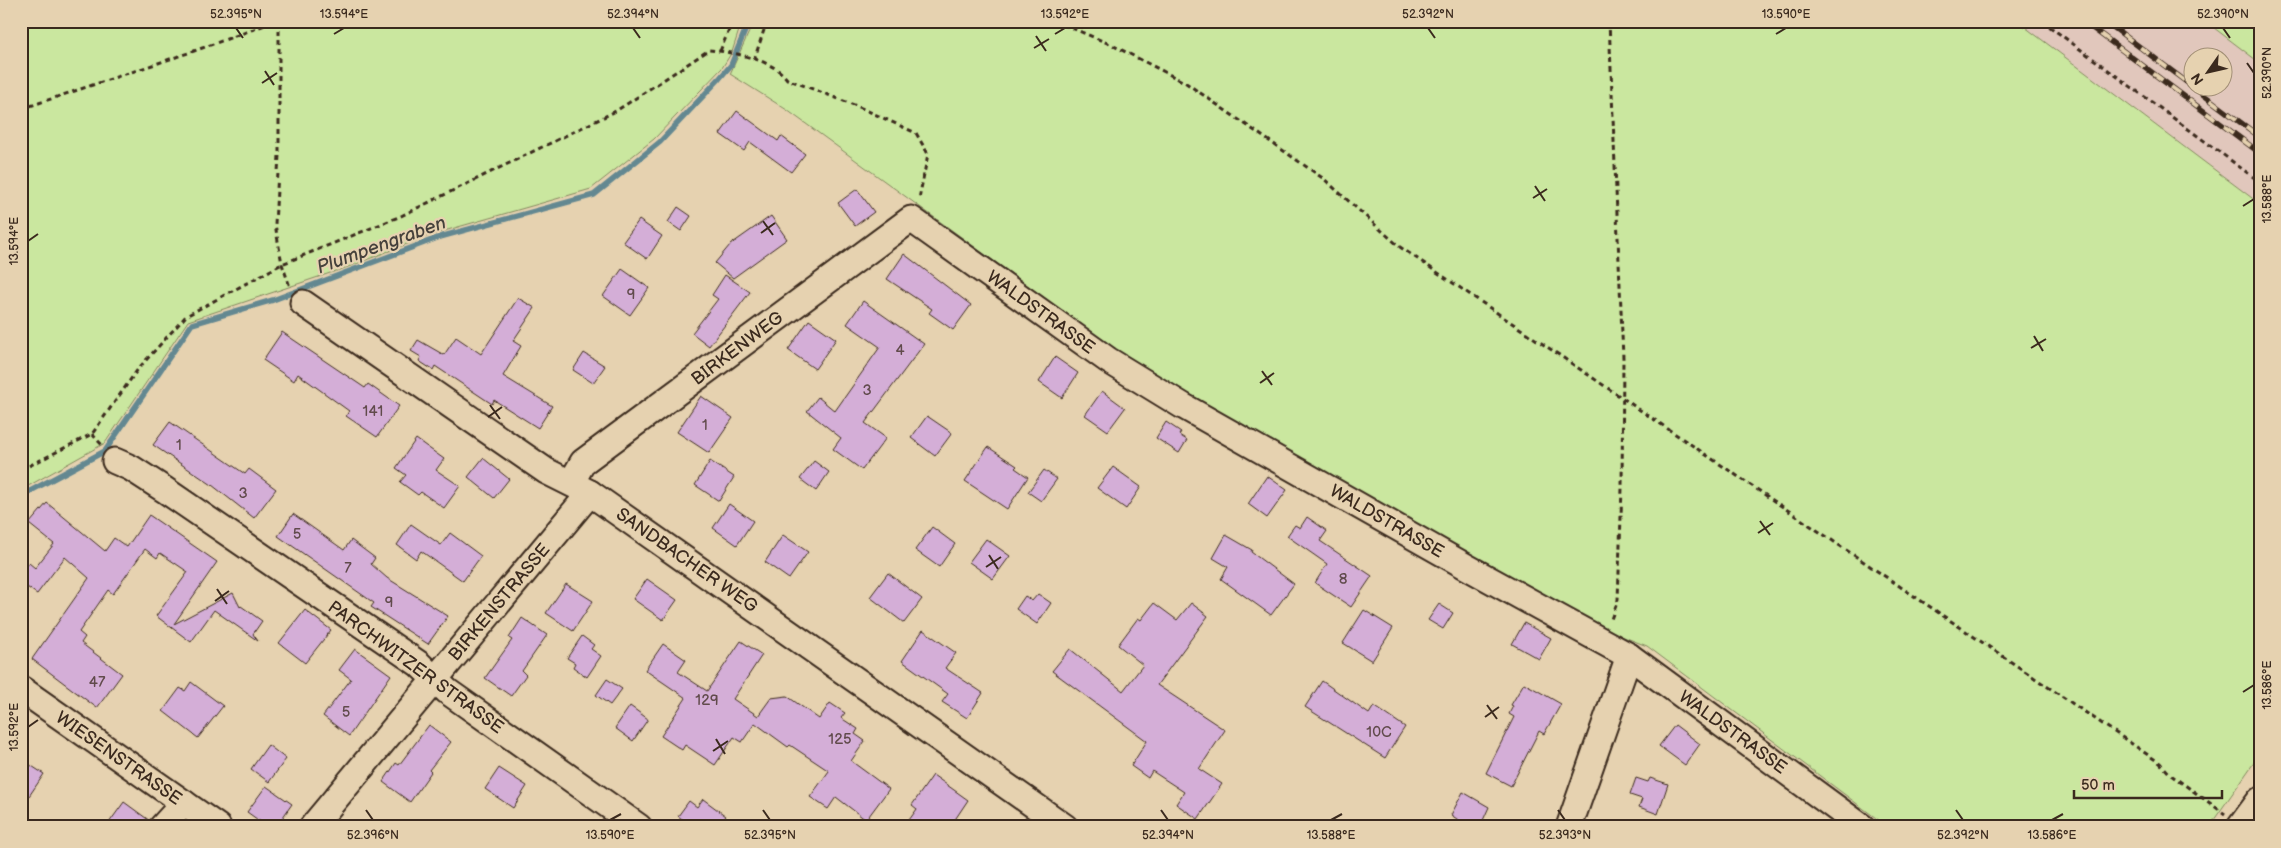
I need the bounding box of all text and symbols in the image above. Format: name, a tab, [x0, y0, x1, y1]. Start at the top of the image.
text: 52.395°N	[210, 7, 262, 22]
text: 13.594°E	[320, 7, 368, 22]
text: 52.394°N	[607, 7, 659, 22]
text: 13.592°E	[1041, 7, 1089, 22]
text: 52.392°N	[1402, 7, 1454, 22]
text: 13.590°E	[1762, 7, 1810, 22]
text: 52.390°N	[2197, 7, 2249, 22]
text: 52.390°N	[2260, 47, 2275, 99]
north arrow	[2184, 48, 2234, 98]
text: N	[2188, 70, 2208, 88]
text: 13.588°E	[2260, 175, 2275, 223]
water label: Plumpengraben	[314, 211, 449, 279]
text: 13.594°E	[7, 217, 22, 265]
street label: WALDSTRASSE	[983, 266, 1099, 359]
house number: 9	[627, 285, 635, 304]
street label: BIRKENWEG	[687, 307, 787, 390]
house number: 4	[895, 341, 905, 360]
house number: 3	[862, 381, 872, 400]
house number: 141	[363, 402, 383, 421]
house number: 1	[702, 416, 708, 435]
house number: 1	[176, 436, 182, 455]
street label: WALDSTRASSE	[1326, 480, 1448, 563]
house number: 3	[238, 484, 248, 503]
street label: SANDBACHER WEG	[612, 504, 761, 617]
house number: 5	[293, 525, 301, 544]
street label: BIRKENSTRASSE	[444, 539, 555, 665]
house number: 7	[344, 559, 352, 578]
house number: 8	[1339, 570, 1348, 589]
house number: 9	[385, 593, 393, 612]
street label: PARCHWITZER STRASSE	[324, 597, 508, 738]
text: 13.586°E	[2260, 661, 2275, 709]
house number: 47	[89, 673, 106, 692]
street label: WALDSTRASSE	[1675, 686, 1791, 779]
house number: 129	[695, 691, 719, 710]
text: 13.592°E	[7, 703, 22, 751]
house number: 5	[342, 703, 350, 722]
street label: WIESENSTRASSE	[52, 707, 186, 810]
house number: 10C	[1366, 723, 1392, 742]
house number: 125	[828, 730, 852, 749]
scale bar	[2074, 768, 2221, 800]
text: 50 m	[2081, 776, 2115, 795]
text: 52.396°N	[347, 828, 399, 843]
text: 13.590°E	[586, 828, 634, 843]
text: 52.395°N	[744, 828, 796, 843]
text: 52.394°N	[1142, 828, 1194, 843]
text: 13.588°E	[1307, 828, 1355, 843]
text: 52.393°N	[1539, 828, 1591, 843]
text: 52.392°N	[1937, 828, 1989, 843]
text: 13.586°E	[2028, 828, 2076, 843]

